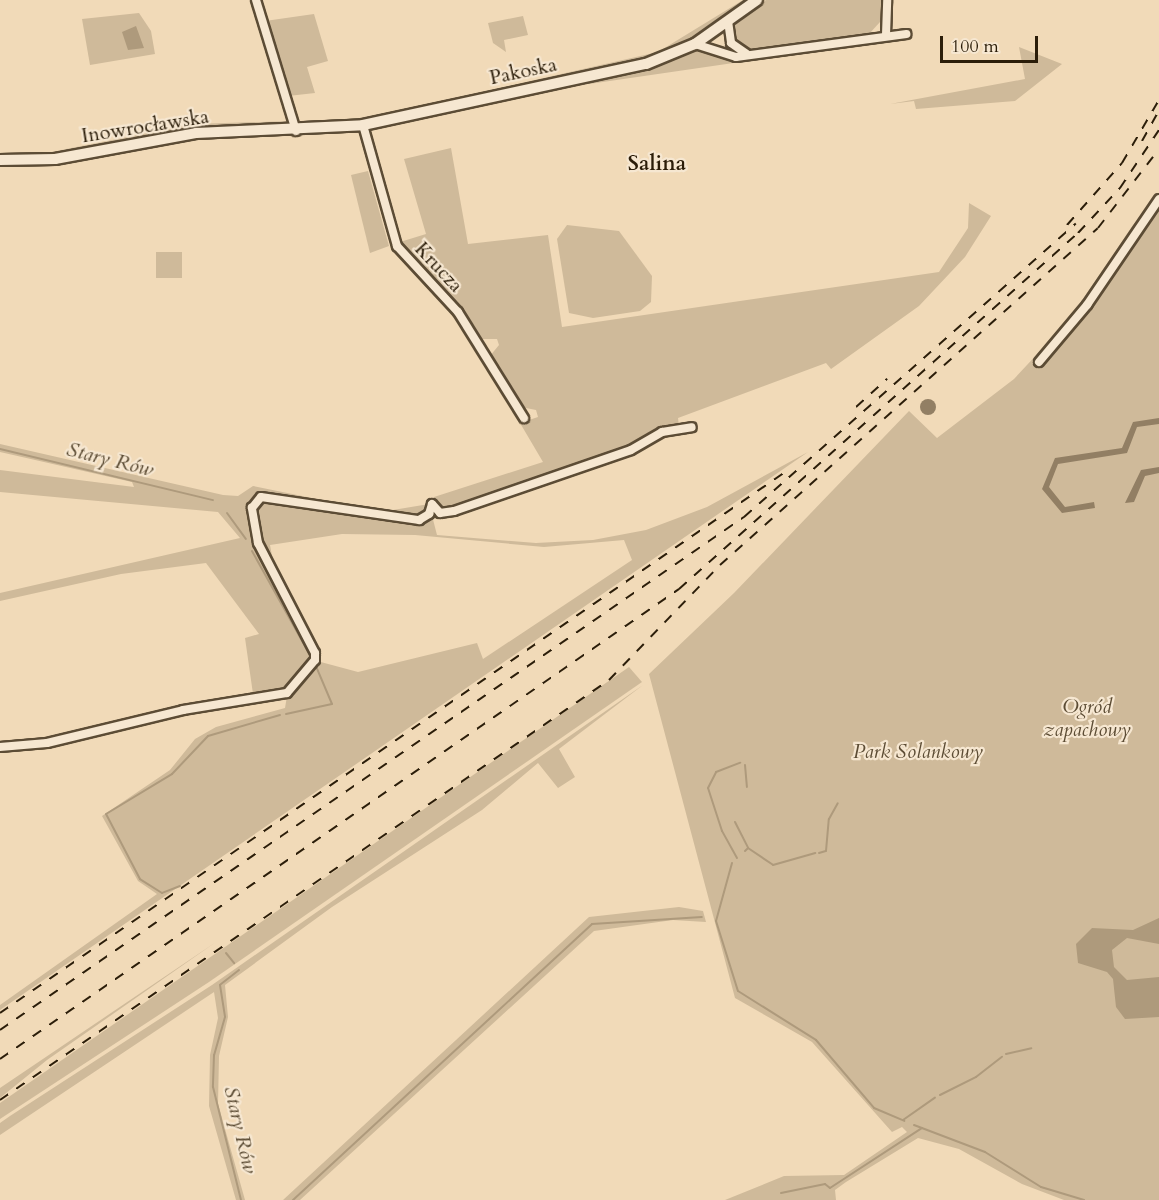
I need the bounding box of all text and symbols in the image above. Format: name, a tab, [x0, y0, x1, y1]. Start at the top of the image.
scale bar	[943, 24, 1040, 62]
text: 100 m	[951, 34, 999, 59]
street label: Pakoska	[487, 52, 559, 90]
street label: Inowrocławska	[80, 104, 210, 148]
district label: Salina	[628, 151, 686, 177]
street label: Krucza	[410, 237, 468, 297]
water label: Stary Rów	[64, 437, 156, 483]
park label: Ogród zapachowy	[1043, 695, 1131, 742]
park label: Park Solankowy	[853, 739, 983, 763]
water label: Stary Rów	[218, 1084, 262, 1176]

